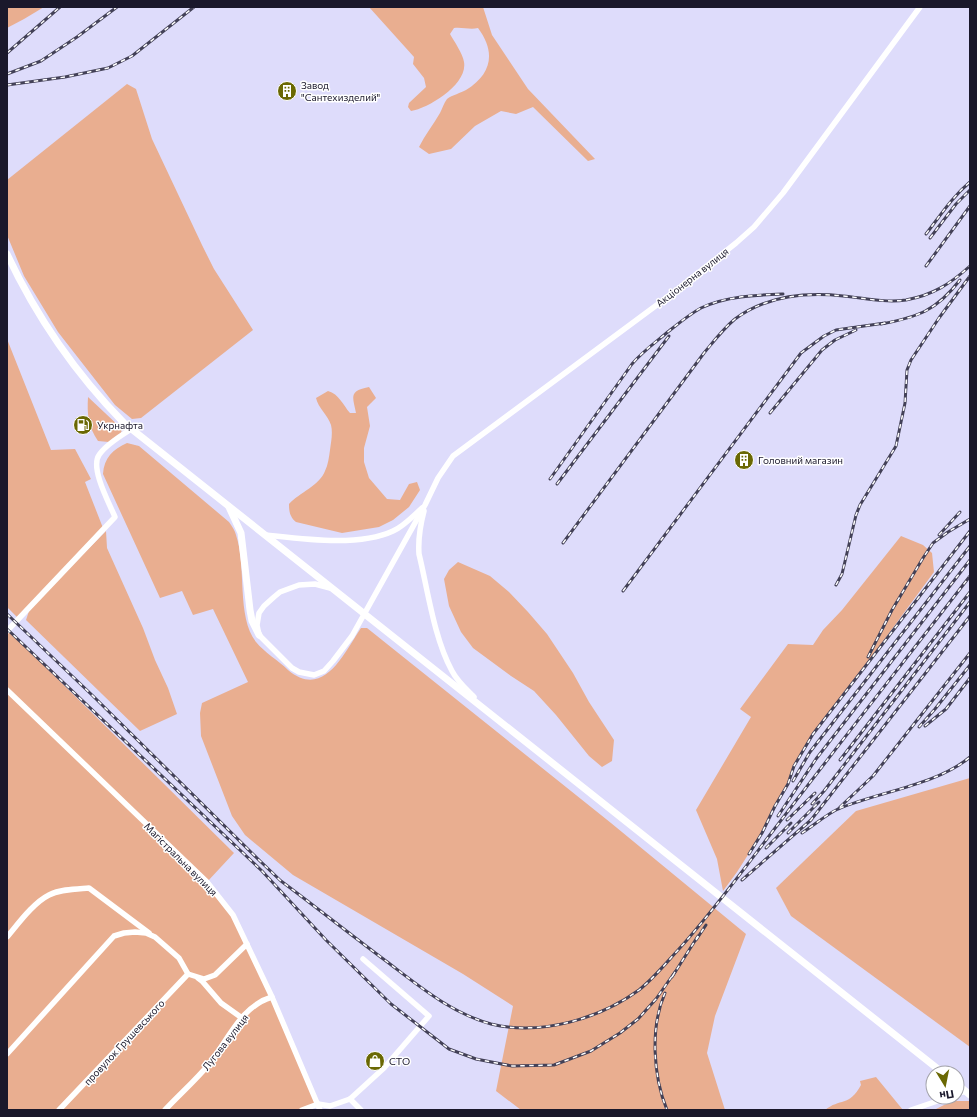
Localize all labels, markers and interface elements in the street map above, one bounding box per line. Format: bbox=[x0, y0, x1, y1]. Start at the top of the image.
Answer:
place label: Завод "Сантехизделий" bbox=[301, 79, 381, 103]
building icon: Завод "Сантехизделий" bbox=[276, 80, 298, 102]
street label: Акціонерна вулиця bbox=[653, 245, 731, 309]
fuel station icon: Укрнафта bbox=[72, 414, 94, 436]
place label: Укрнафта bbox=[97, 419, 143, 431]
building icon: Головний магазин bbox=[733, 449, 755, 471]
place label: Головний магазин bbox=[758, 454, 843, 466]
street label: Магістральна вулиця bbox=[142, 820, 220, 898]
street label: провулок Грушевського bbox=[81, 997, 167, 1087]
street label: Лугова вулиця bbox=[199, 1011, 251, 1073]
shop icon: СТО bbox=[364, 1050, 386, 1072]
place label: СТО bbox=[389, 1055, 410, 1067]
north arrow bbox=[925, 1065, 965, 1105]
text: Пн bbox=[939, 1088, 955, 1103]

